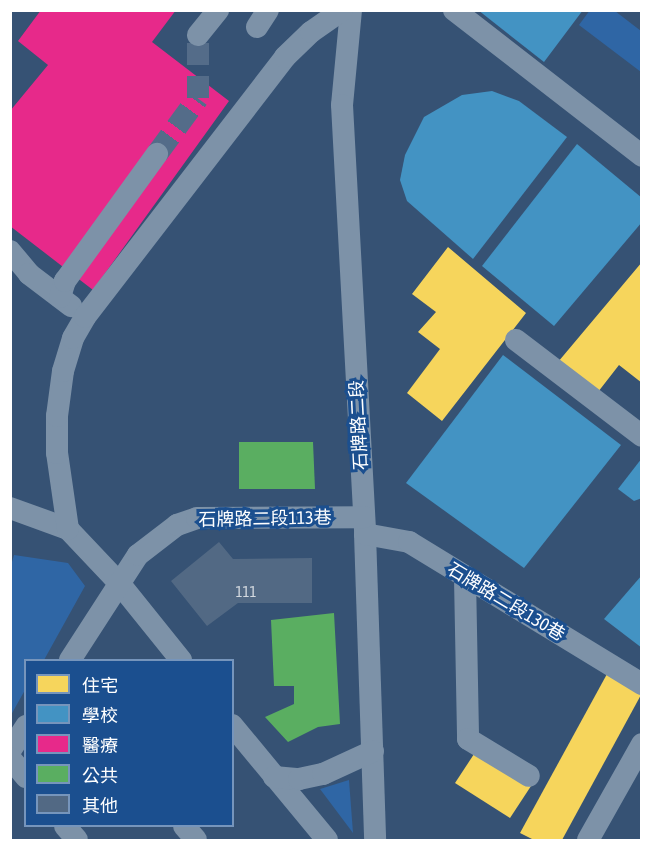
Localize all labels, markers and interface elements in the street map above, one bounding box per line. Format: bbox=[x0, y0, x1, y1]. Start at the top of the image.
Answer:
street label: 石牌路二段 bbox=[346, 379, 372, 471]
street label: 石牌路二段113巷 bbox=[198, 507, 332, 531]
street label: 石牌路二段130巷 bbox=[443, 558, 569, 646]
house number: 111 bbox=[235, 583, 257, 601]
legend bbox=[24, 659, 234, 827]
text: 住宅 bbox=[82, 675, 118, 696]
text: 學校 bbox=[82, 705, 118, 726]
text: 醫療 bbox=[82, 735, 118, 756]
text: 公共 bbox=[82, 765, 118, 786]
text: 其他 bbox=[82, 795, 118, 816]

